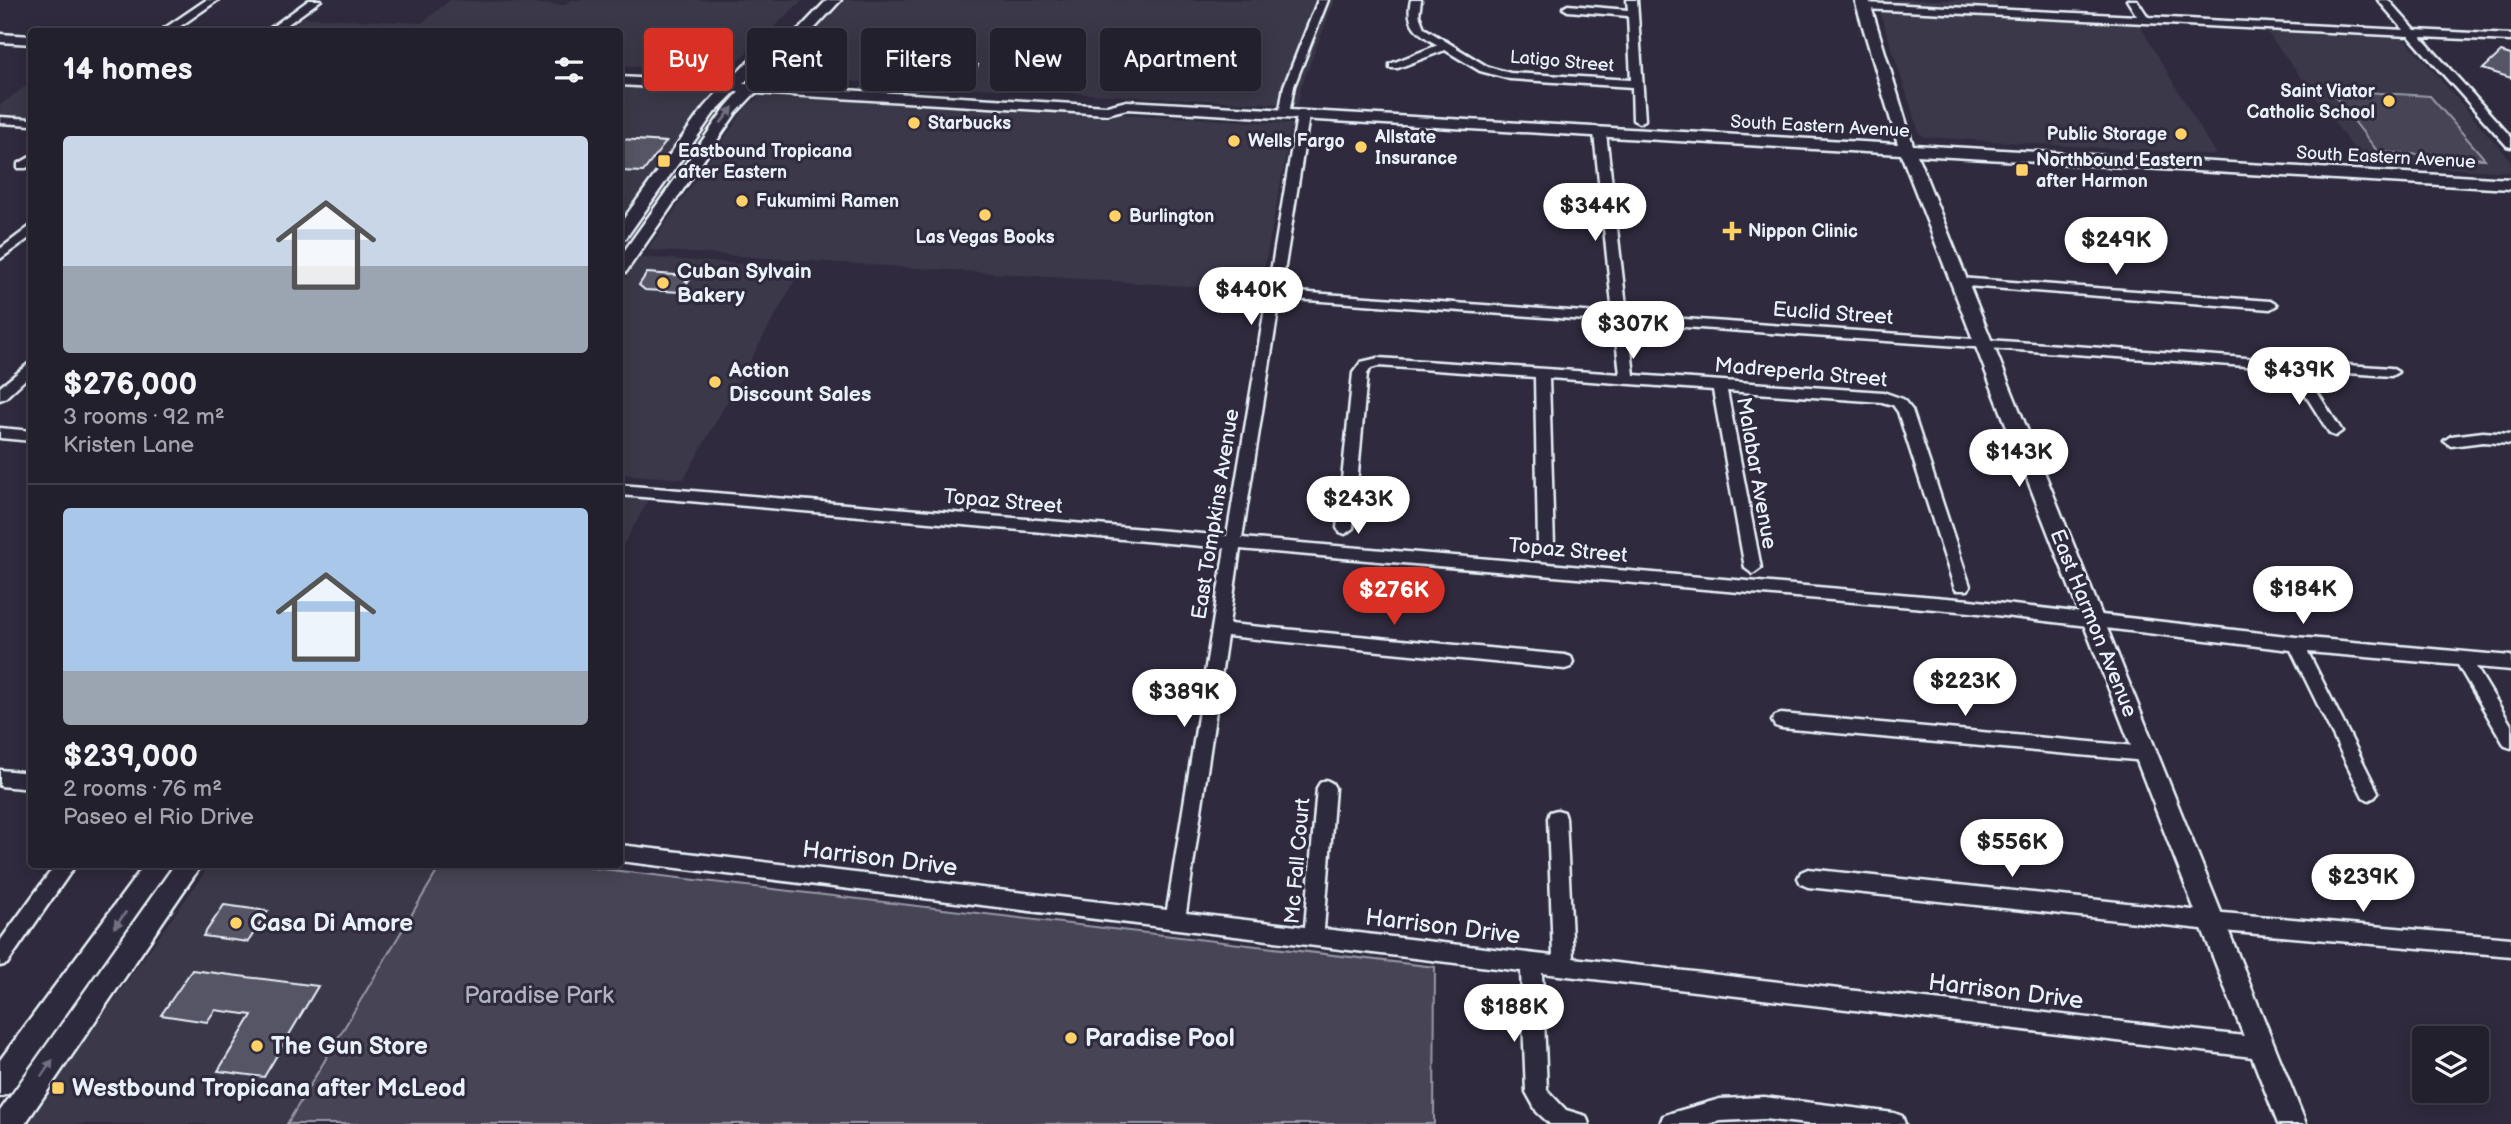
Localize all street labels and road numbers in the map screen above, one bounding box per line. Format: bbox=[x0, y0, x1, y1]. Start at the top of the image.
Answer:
street label: Latigo Street bbox=[1509, 46, 1615, 77]
street label: South Eastern Avenue bbox=[1730, 111, 1911, 142]
street label: South Eastern Avenue bbox=[2296, 142, 2477, 173]
street label: Euclid Street bbox=[1772, 297, 1895, 330]
street label: Madreperla Street bbox=[1714, 352, 1889, 393]
street label: Malabar Avenue bbox=[1731, 395, 1782, 551]
street label: East Tompkins Avenue bbox=[1186, 407, 1245, 621]
street label: Topaz Street bbox=[942, 484, 1064, 519]
street label: East Harmon Avenue bbox=[2044, 526, 2143, 721]
street label: Topaz Street bbox=[1507, 533, 1629, 568]
street label: Mc Fall Court bbox=[1280, 796, 1316, 925]
street label: Harrison Drive bbox=[801, 835, 959, 882]
street label: Harrison Drive bbox=[1364, 903, 1522, 950]
street label: Harrison Drive bbox=[1927, 968, 2085, 1015]

